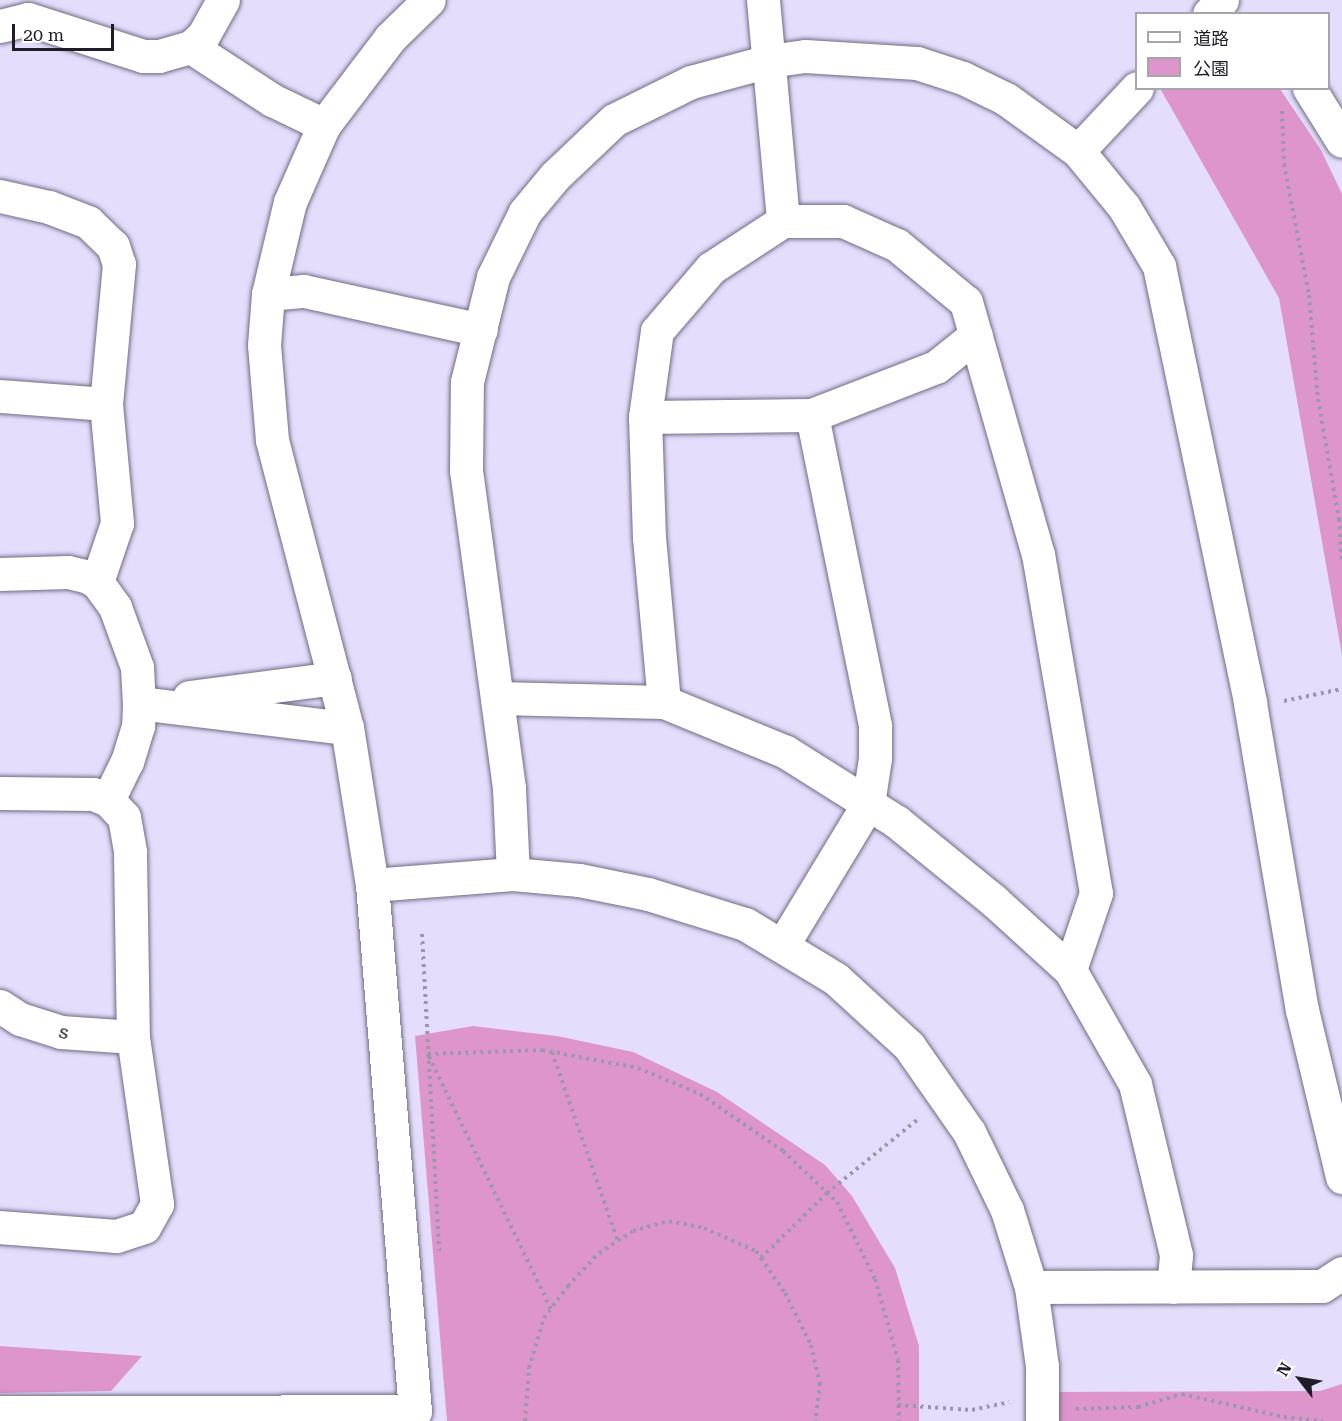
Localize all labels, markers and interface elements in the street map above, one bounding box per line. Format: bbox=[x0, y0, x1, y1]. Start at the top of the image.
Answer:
scale bar bbox=[15, 12, 117, 50]
legend bbox=[1135, 12, 1330, 90]
text: 20 m bbox=[23, 24, 64, 45]
text: 道路 bbox=[1193, 28, 1229, 49]
text: 公園 bbox=[1193, 58, 1229, 79]
street label: s bbox=[57, 1019, 71, 1045]
north arrow bbox=[1270, 1349, 1330, 1409]
text: N bbox=[1273, 1359, 1295, 1380]

